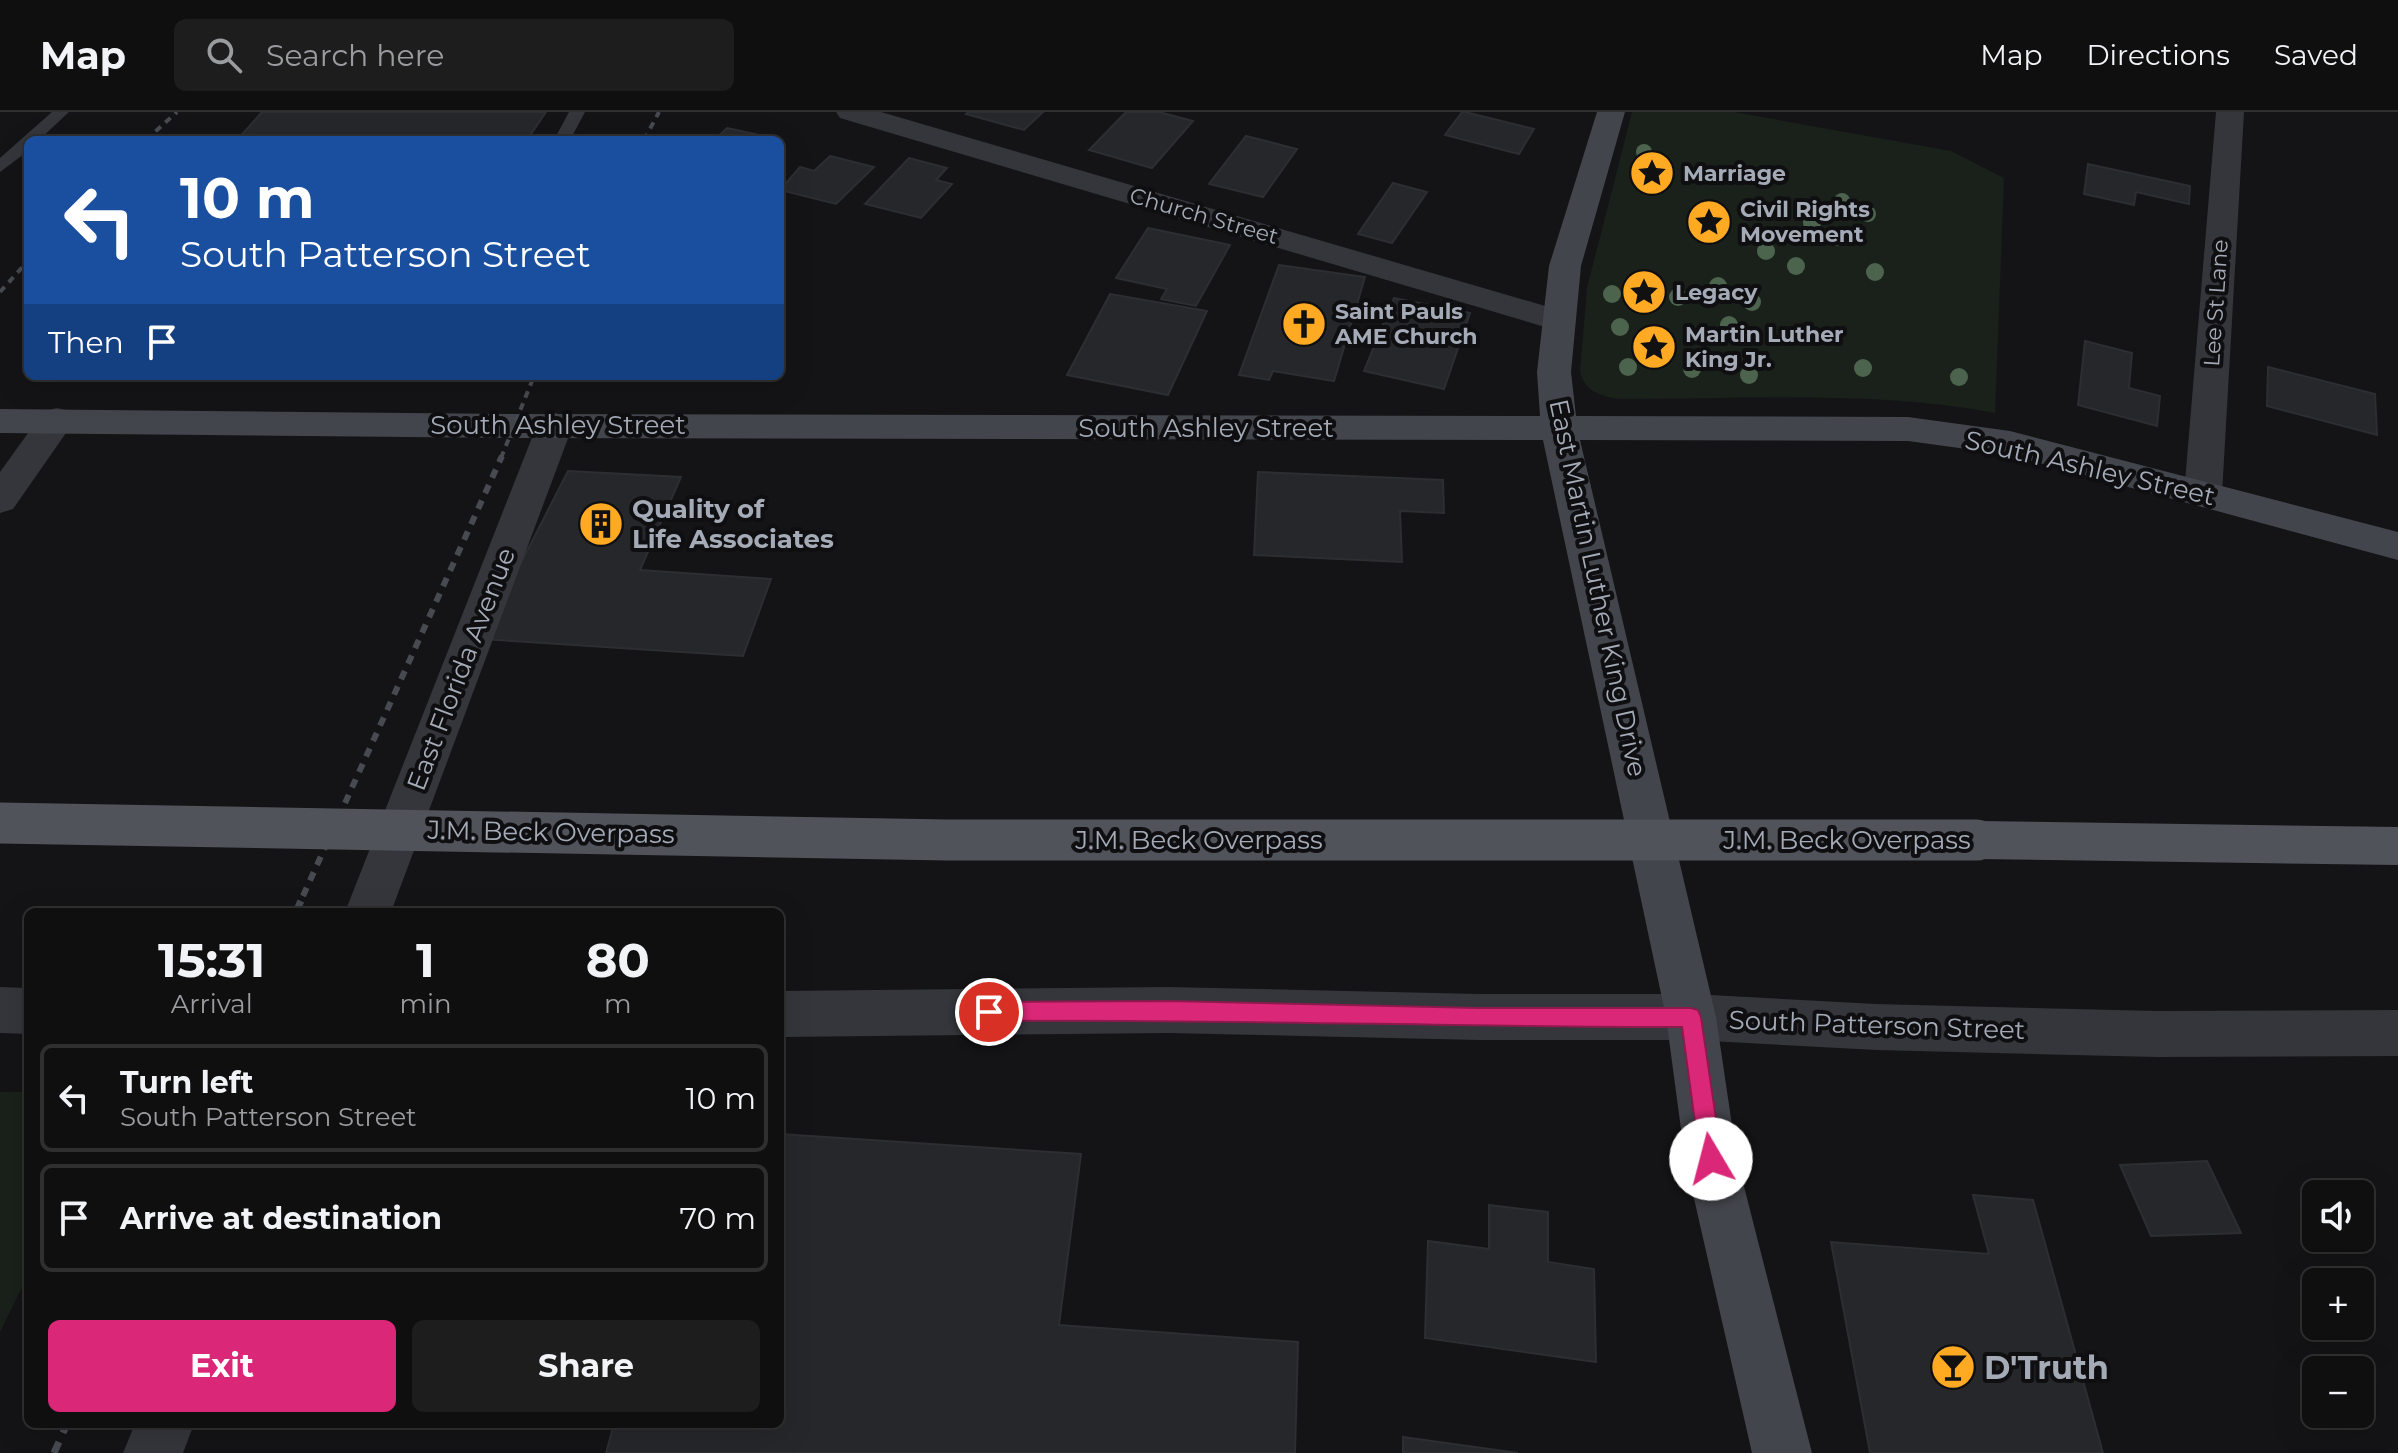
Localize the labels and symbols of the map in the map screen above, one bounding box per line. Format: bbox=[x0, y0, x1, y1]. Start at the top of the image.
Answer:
place icon: Marriage bbox=[1628, 149, 1676, 197]
place label: Marriage bbox=[1683, 160, 1786, 187]
street label: Church Street bbox=[1127, 182, 1281, 250]
place label: Civil Rights Movement bbox=[1740, 196, 1870, 248]
place icon: Civil Rights Movement bbox=[1685, 198, 1733, 246]
street label: Lee St Lane bbox=[2198, 238, 2234, 368]
place icon: Legacy bbox=[1620, 268, 1668, 316]
place label: Legacy bbox=[1675, 279, 1758, 306]
place label: Saint Pauls AME Church bbox=[1334, 298, 1478, 350]
church icon: Saint Pauls AME Church bbox=[1280, 300, 1328, 348]
place label: Martin Luther King Jr. bbox=[1685, 321, 1844, 373]
place icon: Martin Luther King Jr. bbox=[1630, 323, 1678, 371]
street label: East Martin Luther King Drive bbox=[1542, 396, 1654, 780]
street label: South Ashley Street bbox=[430, 409, 686, 441]
street label: South Ashley Street bbox=[1078, 412, 1334, 444]
street label: South Ashley Street bbox=[1962, 424, 2218, 512]
place label: Quality of Life Associates bbox=[632, 493, 834, 555]
building icon: Quality of Life Associates bbox=[577, 500, 625, 548]
street label: East Florida Avenue bbox=[400, 543, 522, 795]
street label: J.M. Beck Overpass bbox=[426, 814, 675, 850]
street label: J.M. Beck Overpass bbox=[1074, 824, 1323, 856]
street label: J.M. Beck Overpass bbox=[1722, 824, 1971, 856]
pin bbox=[955, 978, 1023, 1046]
street label: South Patterson Street bbox=[1728, 1004, 2026, 1046]
position arrow bbox=[1669, 1117, 1753, 1201]
bar icon: D'Truth bbox=[1929, 1343, 1977, 1391]
place label: D'Truth bbox=[1984, 1348, 2109, 1387]

